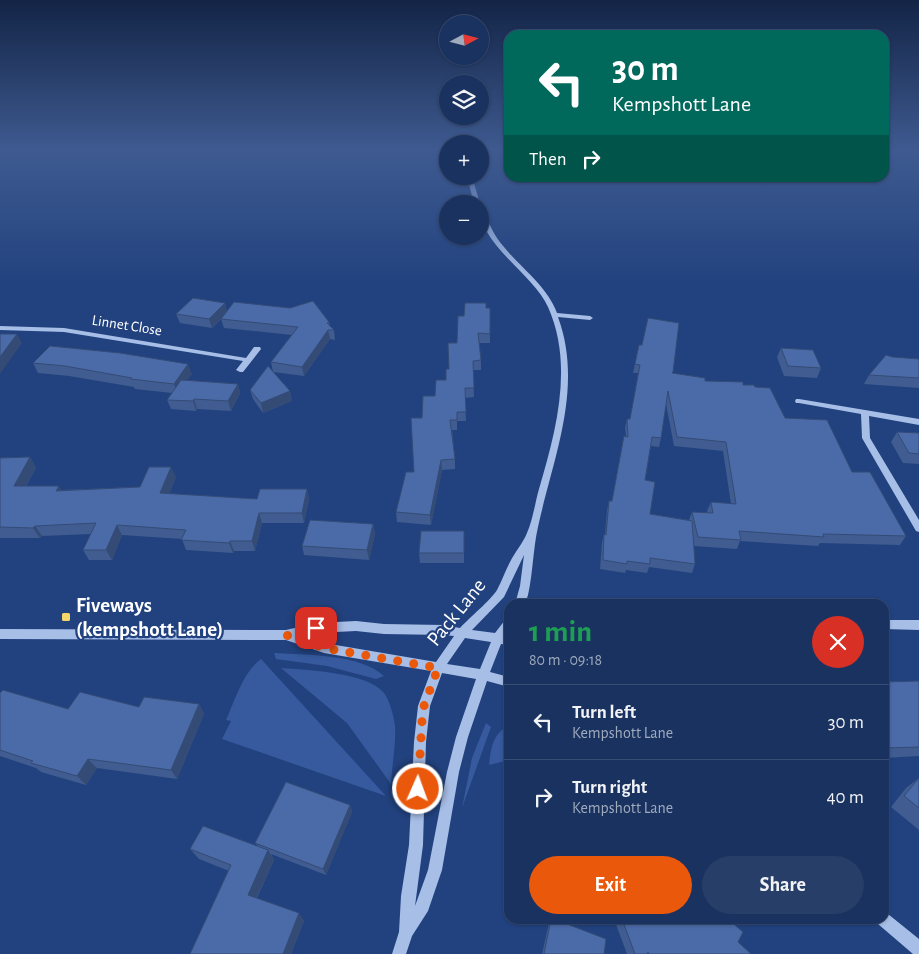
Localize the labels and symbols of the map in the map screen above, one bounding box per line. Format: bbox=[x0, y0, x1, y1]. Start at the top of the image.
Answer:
north arrow bbox=[439, 15, 489, 65]
street label: Linnet Close bbox=[91, 313, 163, 338]
street label: Pack Lane bbox=[423, 575, 490, 650]
place label: Fiveways (kempshott Lane) bbox=[76, 595, 223, 640]
pin bbox=[295, 607, 337, 649]
marker: Fiveways (kempshott Lane) bbox=[60, 611, 72, 623]
position arrow bbox=[391, 762, 443, 814]

